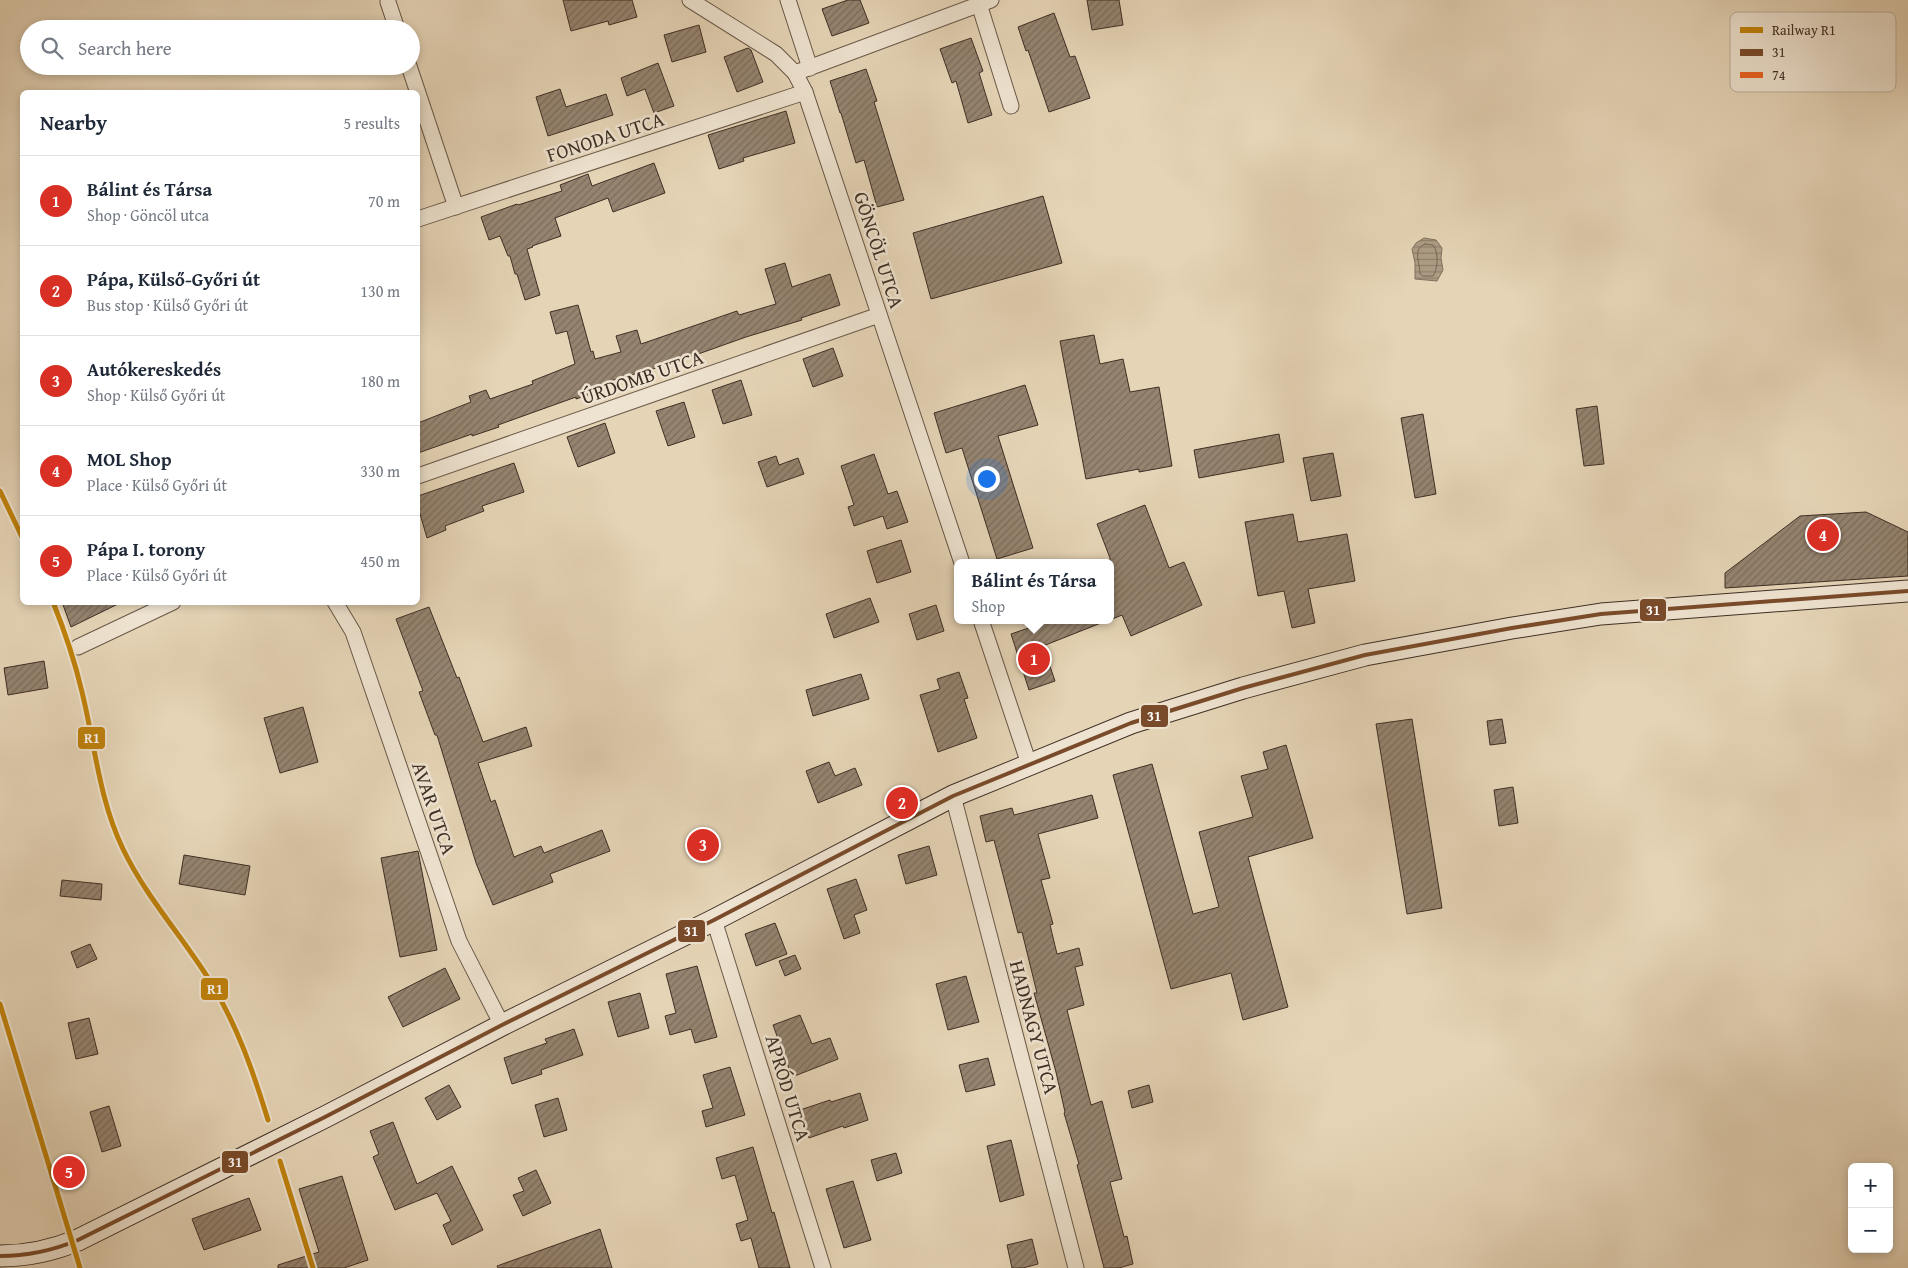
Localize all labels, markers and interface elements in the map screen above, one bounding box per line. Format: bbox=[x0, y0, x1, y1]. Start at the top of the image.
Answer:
legend bbox=[1730, 12, 1896, 92]
search box bbox=[20, 20, 420, 75]
text: Railway R1 bbox=[1772, 20, 1836, 40]
icon: search bbox=[38, 34, 66, 62]
text: Search here bbox=[78, 34, 172, 62]
text: 31 bbox=[1772, 42, 1785, 62]
text: 74 bbox=[1772, 65, 1786, 85]
street label: FONODA UTCA bbox=[542, 104, 667, 169]
text: Nearby bbox=[40, 107, 107, 138]
text: 5 results bbox=[343, 111, 400, 135]
text: Bálint és Társa bbox=[87, 175, 212, 203]
street label: GÖNCÖL UTCA bbox=[847, 188, 912, 312]
text: 1 bbox=[52, 189, 60, 213]
text: 70 m bbox=[368, 189, 400, 213]
text: Shop · Göncöl utca bbox=[87, 203, 209, 227]
text: Pápa, Külső-Győri út bbox=[87, 265, 260, 293]
text: 2 bbox=[52, 279, 60, 303]
text: 130 m bbox=[360, 279, 400, 303]
text: Bus stop · Külső Győri út bbox=[87, 293, 248, 317]
street label: ÚRDOMB UTCA bbox=[577, 342, 707, 411]
text: Autókereskedés bbox=[87, 355, 221, 383]
text: 3 bbox=[52, 369, 60, 393]
text: 180 m bbox=[360, 369, 400, 393]
text: Shop · Külső Győri út bbox=[87, 383, 225, 407]
text: MOL Shop bbox=[87, 445, 171, 473]
text: 4 bbox=[52, 459, 60, 483]
text: 330 m bbox=[360, 459, 400, 483]
your location bbox=[974, 466, 1000, 492]
text: Place · Külső Győri út bbox=[87, 473, 227, 497]
pin: 4 bbox=[1807, 516, 1839, 554]
text: Pápa I. torony bbox=[87, 535, 205, 563]
text: 5 bbox=[52, 549, 60, 573]
text: 450 m bbox=[360, 549, 400, 573]
popup bbox=[954, 559, 1114, 624]
text: Place · Külső Győri út bbox=[87, 563, 227, 587]
text: Bálint és Társa bbox=[971, 566, 1097, 594]
text: Shop bbox=[971, 594, 1005, 618]
line badge: 31 bbox=[1639, 598, 1667, 622]
text: 31 bbox=[1646, 600, 1660, 620]
pin: 1 bbox=[1018, 640, 1050, 678]
line badge: 31 bbox=[1140, 704, 1169, 728]
text: 31 bbox=[1147, 706, 1161, 726]
line badge: R1 bbox=[77, 726, 106, 750]
text: R1 bbox=[84, 728, 100, 748]
street label: AVAR UTCA bbox=[405, 757, 464, 858]
pin: 2 bbox=[886, 784, 918, 822]
pin: 3 bbox=[687, 826, 719, 864]
line badge: 31 bbox=[677, 919, 706, 943]
text: 31 bbox=[684, 921, 698, 941]
street label: HADNAGY UTCA bbox=[1003, 957, 1066, 1097]
line badge: R1 bbox=[200, 977, 229, 1001]
text: R1 bbox=[207, 979, 223, 999]
street label: APRÓD UTCA bbox=[759, 1031, 818, 1145]
line badge: 31 bbox=[221, 1150, 249, 1174]
text: 31 bbox=[228, 1152, 242, 1172]
pin: 5 bbox=[53, 1153, 85, 1191]
map controls bbox=[1848, 1163, 1893, 1253]
button: + bbox=[1848, 1163, 1893, 1208]
button: − bbox=[1848, 1208, 1893, 1253]

